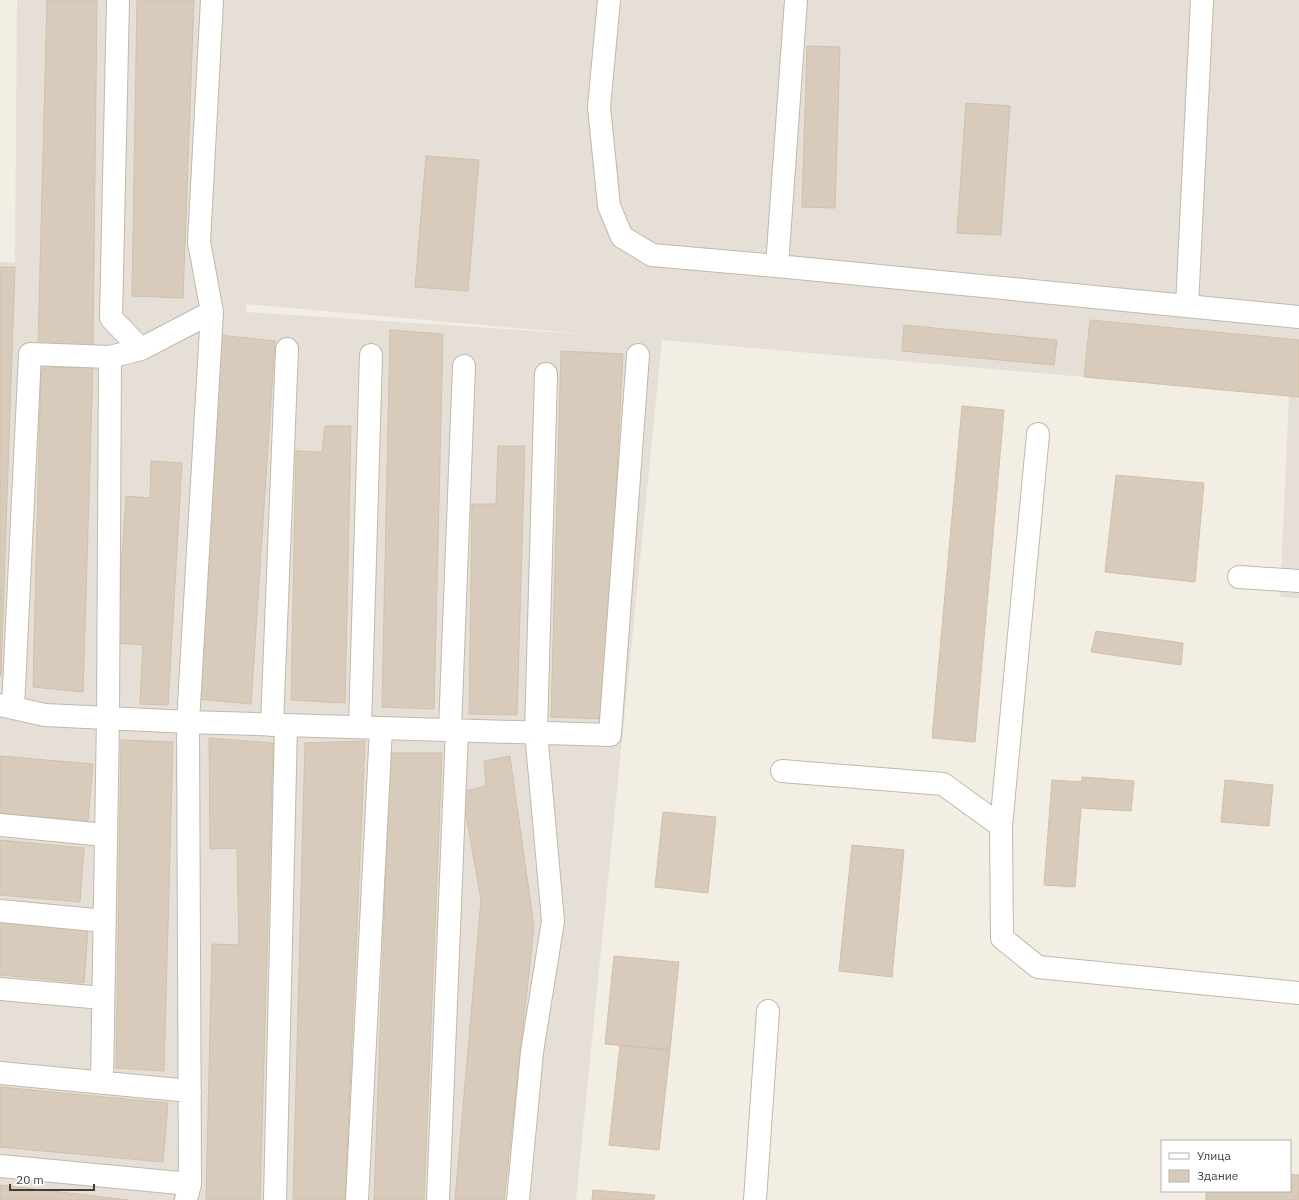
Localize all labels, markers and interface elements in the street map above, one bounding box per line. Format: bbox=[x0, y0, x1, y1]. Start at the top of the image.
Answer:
legend bbox=[1161, 1140, 1291, 1192]
text: Улица bbox=[1197, 1148, 1231, 1163]
scale bar bbox=[10, 1166, 94, 1192]
text: Здание bbox=[1197, 1168, 1239, 1183]
text: 20 m bbox=[16, 1172, 44, 1187]

